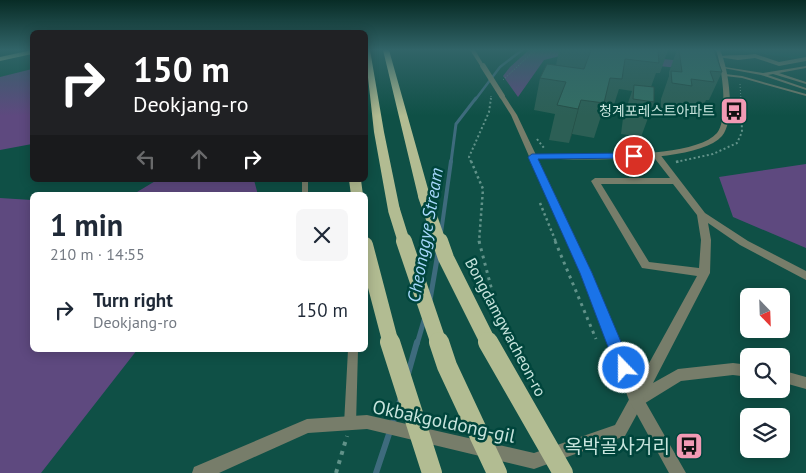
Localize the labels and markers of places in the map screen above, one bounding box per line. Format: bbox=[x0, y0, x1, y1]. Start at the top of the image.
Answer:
bus stop icon: 청계포레스트아파트 bbox=[719, 96, 749, 126]
place label: 청계포레스트아파트 bbox=[599, 102, 715, 120]
pin bbox=[613, 135, 655, 177]
bus stop icon: 옥박골사거리 bbox=[674, 431, 704, 461]
place label: 옥박골사거리 bbox=[565, 434, 670, 458]

